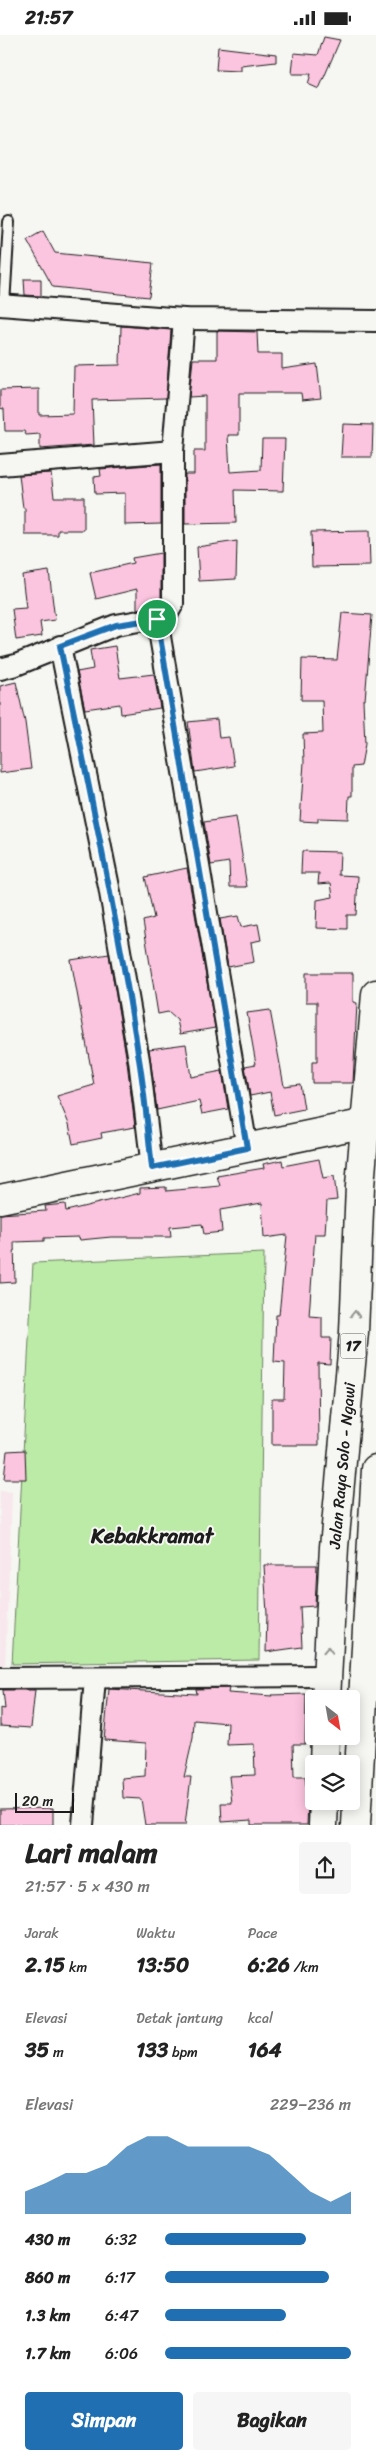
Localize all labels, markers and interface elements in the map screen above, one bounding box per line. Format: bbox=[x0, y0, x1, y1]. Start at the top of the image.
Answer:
text: 21:57 bbox=[25, 1, 72, 34]
pin bbox=[136, 598, 178, 640]
icon: arrive bbox=[143, 605, 171, 633]
one-way arrow bbox=[349, 1309, 360, 1317]
road number: 17 bbox=[340, 1333, 366, 1359]
street label: Jalan Raya Solo - Ngawi bbox=[319, 1381, 364, 1551]
district label: Kebakkramat bbox=[90, 1517, 215, 1555]
one-way arrow bbox=[323, 1646, 334, 1654]
north arrow bbox=[305, 1690, 360, 1745]
map controls bbox=[305, 1690, 360, 1810]
button: layers bbox=[305, 1755, 360, 1810]
text: 20 m bbox=[22, 1789, 53, 1814]
scale bar bbox=[15, 1790, 74, 1813]
text: Lari malam bbox=[25, 1828, 158, 1877]
button: share bbox=[299, 1842, 351, 1894]
text: 21:57 · 5 × 430 m bbox=[25, 1872, 150, 1901]
text: Jarak bbox=[25, 1921, 59, 1946]
text: Waktu bbox=[136, 1921, 175, 1946]
text: Pace bbox=[248, 1921, 277, 1946]
text: 2.15 bbox=[25, 1946, 65, 1984]
text: 13:50 bbox=[136, 1946, 189, 1984]
text: 6:26 bbox=[248, 1946, 290, 1984]
text: km bbox=[65, 1955, 87, 1980]
text: /km bbox=[290, 1955, 319, 1980]
text: Elevasi bbox=[25, 2006, 67, 2031]
text: Detak jantung bbox=[136, 2006, 223, 2031]
text: kcal bbox=[248, 2006, 273, 2031]
text: 35 bbox=[25, 2031, 49, 2069]
text: 133 bbox=[136, 2031, 168, 2069]
text: 164 bbox=[248, 2031, 282, 2069]
text: m bbox=[49, 2040, 64, 2065]
text: bpm bbox=[168, 2040, 198, 2065]
text: Elevasi bbox=[25, 2090, 73, 2119]
text: 229–236 m bbox=[270, 2090, 351, 2119]
text: 430 m bbox=[25, 2225, 70, 2254]
text: 6:32 bbox=[105, 2225, 137, 2254]
text: 860 m bbox=[25, 2263, 70, 2292]
text: 6:17 bbox=[105, 2263, 135, 2292]
text: 1.3 km bbox=[25, 2301, 70, 2330]
text: 6:47 bbox=[105, 2301, 138, 2330]
text: 1.7 km bbox=[25, 2339, 71, 2368]
text: 6:06 bbox=[105, 2339, 138, 2368]
button: Simpan bbox=[25, 2392, 183, 2450]
button: Bagikan bbox=[193, 2392, 351, 2450]

